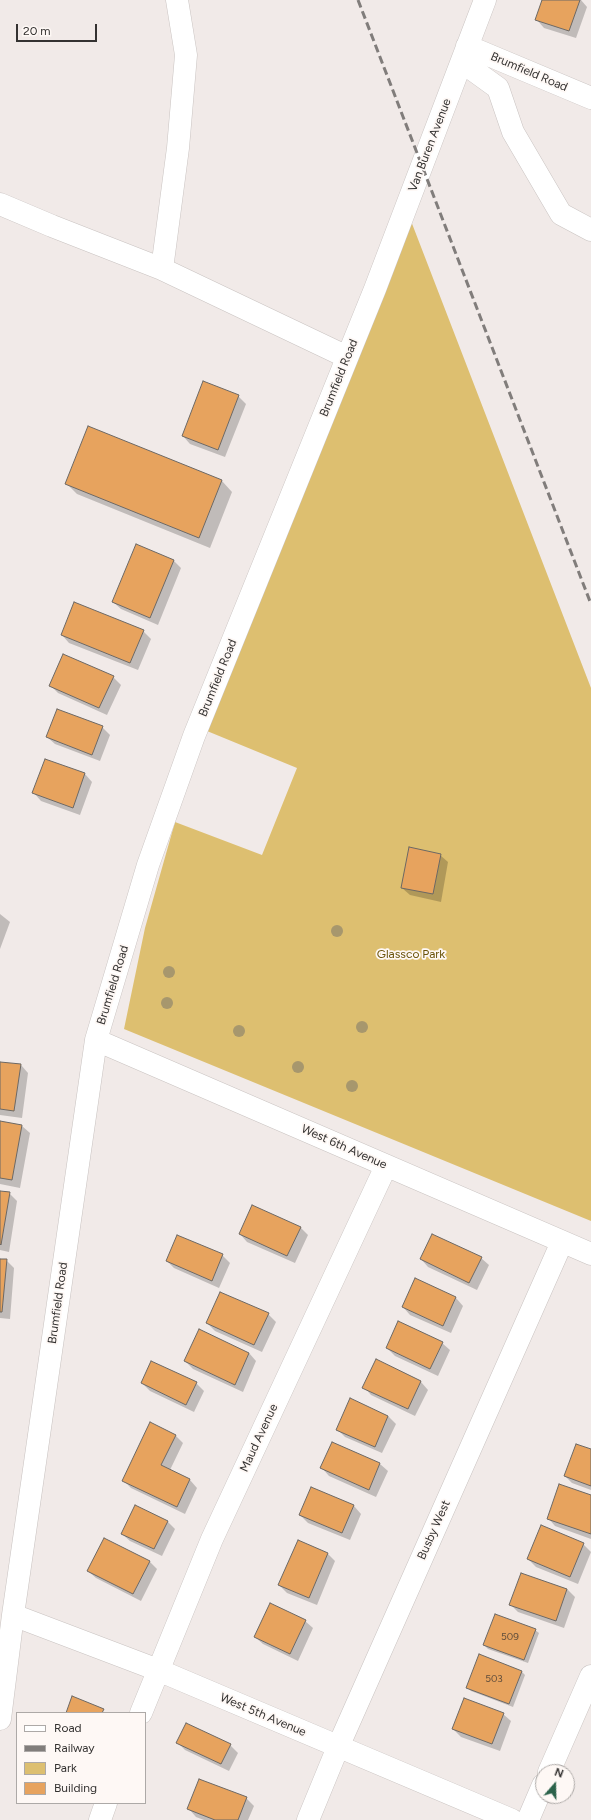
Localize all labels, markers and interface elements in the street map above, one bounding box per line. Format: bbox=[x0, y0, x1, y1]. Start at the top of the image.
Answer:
scale bar bbox=[18, 16, 99, 42]
text: 20 m bbox=[23, 24, 51, 38]
street label: Brumfield Road bbox=[488, 49, 570, 95]
street label: Van Buren Avenue bbox=[406, 96, 454, 194]
street label: Brumfield Road bbox=[317, 337, 361, 419]
street label: Brumfield Road bbox=[196, 637, 240, 719]
street label: Brumfield Road bbox=[94, 944, 132, 1026]
park label: Glassco Park bbox=[377, 947, 445, 961]
street label: West 6th Avenue bbox=[299, 1122, 389, 1172]
street label: Brumfield Road bbox=[45, 1261, 71, 1345]
street label: Maud Avenue bbox=[237, 1402, 281, 1474]
street label: Busby West bbox=[415, 1498, 453, 1562]
house number: 509 bbox=[501, 1631, 519, 1643]
house number: 503 bbox=[485, 1673, 503, 1685]
street label: West 5th Avenue bbox=[218, 1690, 308, 1740]
legend bbox=[16, 1712, 146, 1804]
text: Road bbox=[54, 1721, 82, 1735]
text: Railway bbox=[54, 1741, 95, 1755]
text: Park bbox=[54, 1761, 77, 1775]
north arrow bbox=[535, 1764, 575, 1804]
text: N bbox=[553, 1766, 565, 1781]
text: Building bbox=[54, 1781, 97, 1795]

